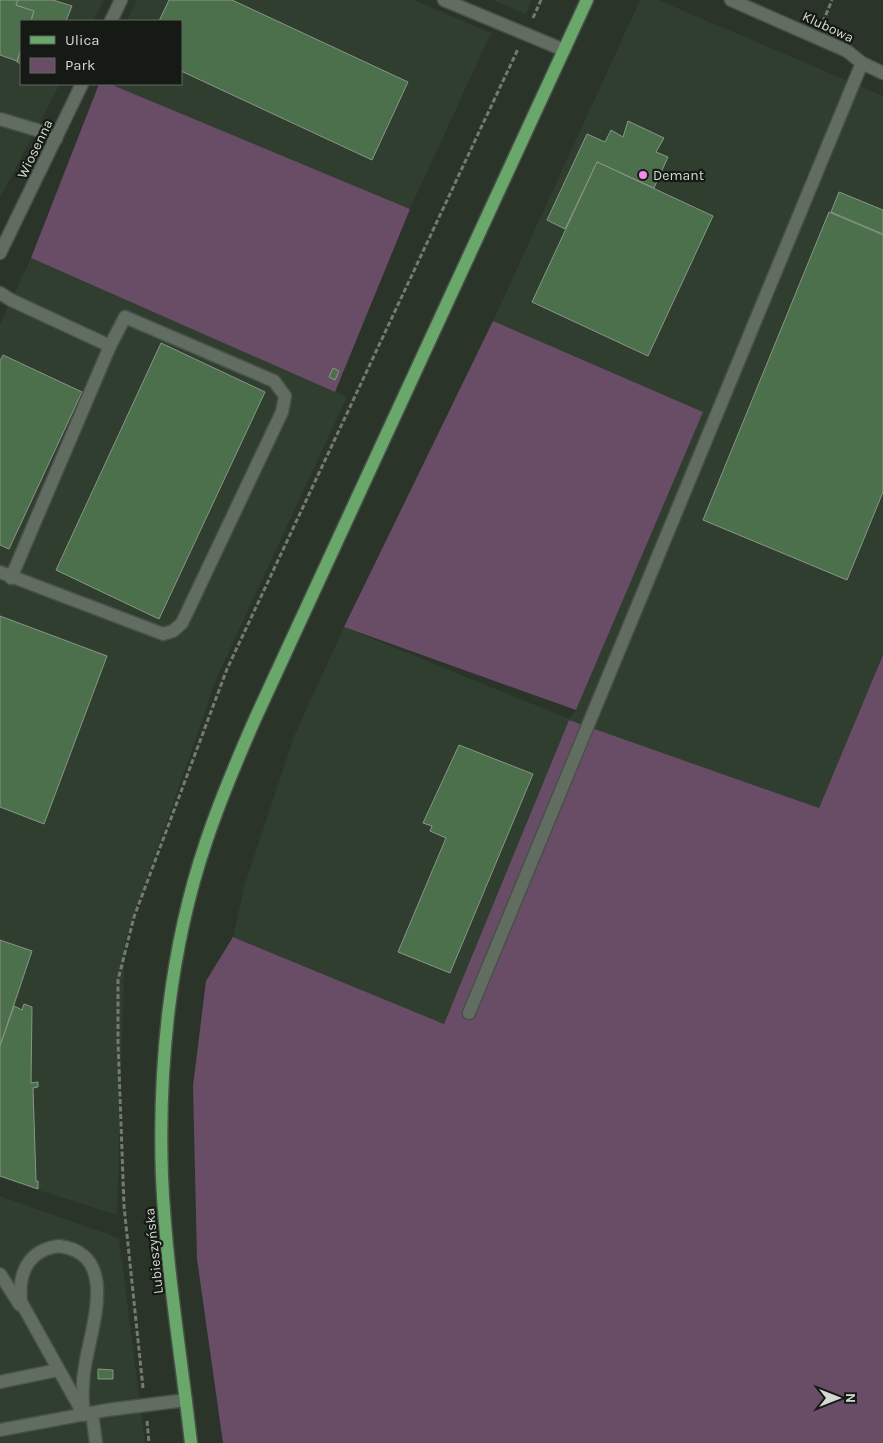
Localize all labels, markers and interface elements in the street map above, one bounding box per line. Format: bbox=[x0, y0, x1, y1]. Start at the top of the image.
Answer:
street label: Klubowa bbox=[800, 8, 856, 46]
legend bbox=[20, 20, 182, 85]
text: Ulica bbox=[65, 31, 99, 49]
text: Park bbox=[65, 56, 95, 74]
street label: Wiosenna bbox=[13, 117, 57, 181]
place label: Demant bbox=[653, 167, 704, 184]
marker: Demant bbox=[637, 169, 649, 181]
street label: Lubieszyńska bbox=[141, 1207, 167, 1295]
north arrow bbox=[813, 1373, 863, 1423]
text: N bbox=[842, 1393, 859, 1403]

